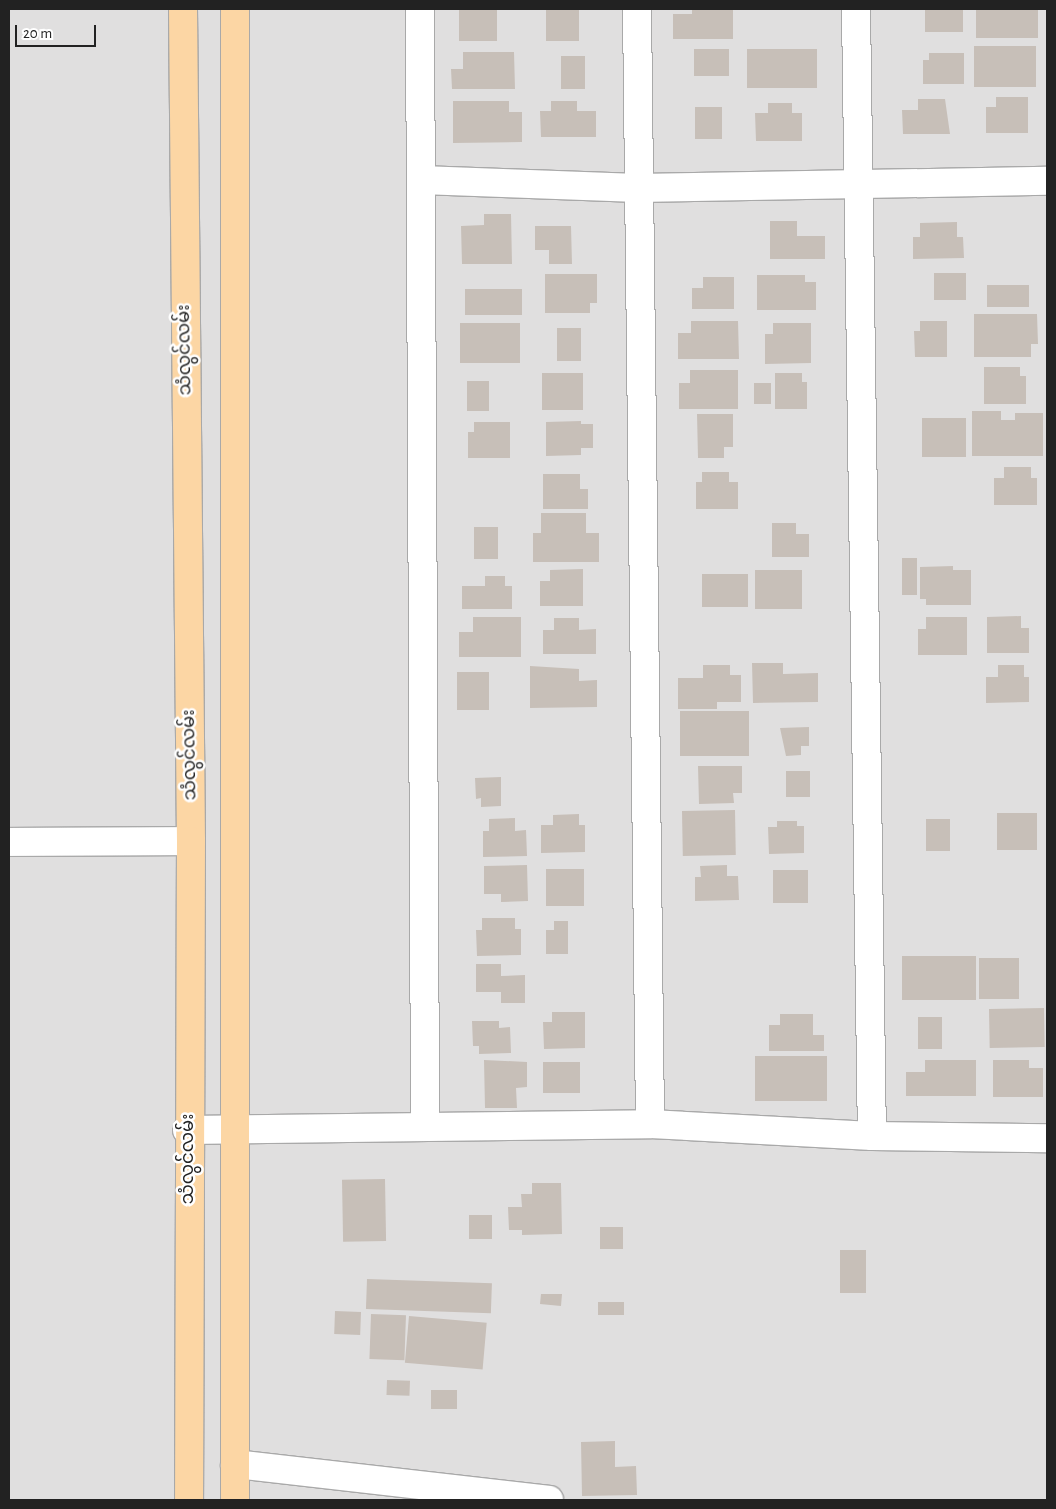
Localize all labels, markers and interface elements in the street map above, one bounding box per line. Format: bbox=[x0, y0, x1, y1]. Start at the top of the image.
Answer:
scale bar bbox=[18, 15, 99, 47]
text: 20 m bbox=[23, 26, 52, 41]
street label: သံလွင်လမ်း bbox=[173, 304, 197, 396]
street label: သံလွင်လမ်း bbox=[178, 709, 202, 801]
street label: သံလွင်လမ်း bbox=[177, 1114, 199, 1204]

